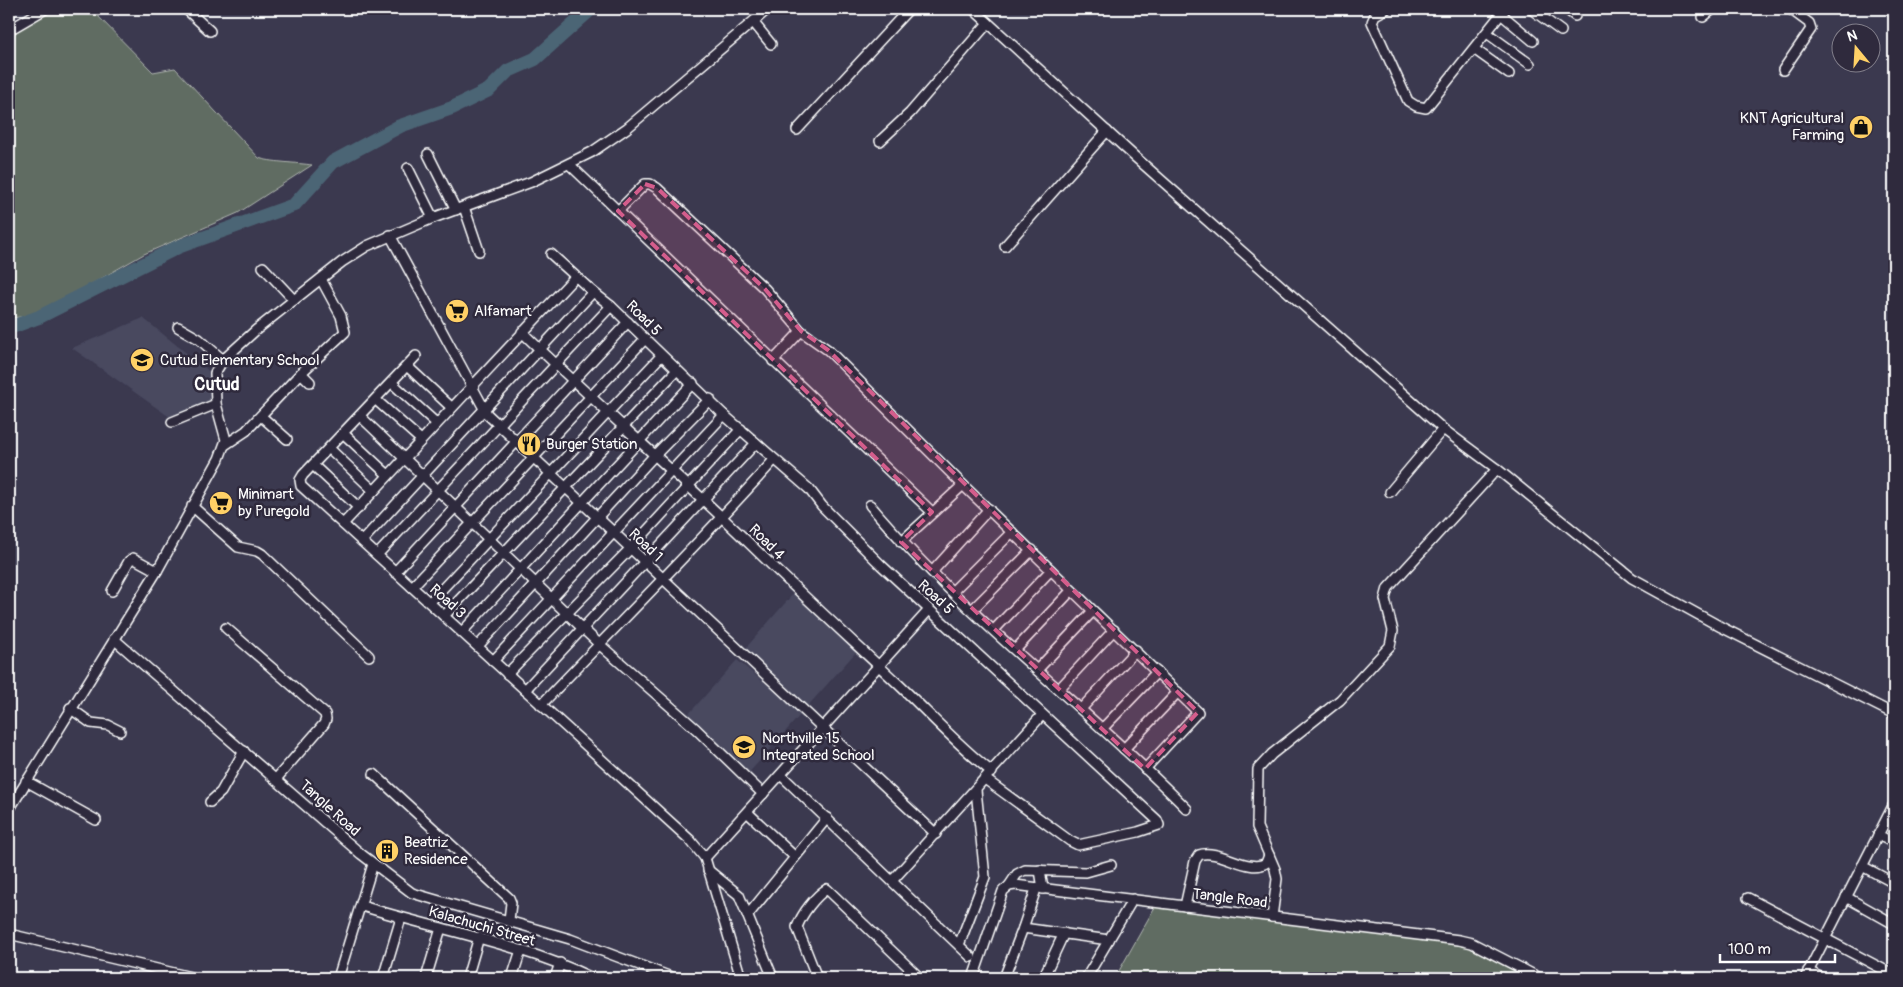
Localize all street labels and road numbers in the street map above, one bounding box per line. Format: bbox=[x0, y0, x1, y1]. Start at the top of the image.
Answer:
street label: Road 5 bbox=[622, 297, 665, 340]
street label: Road 4 bbox=[745, 520, 789, 564]
street label: Road 1 bbox=[625, 525, 667, 566]
street label: Road 5 bbox=[914, 576, 958, 619]
street label: Road 3 bbox=[425, 580, 470, 623]
street label: Tangle Road bbox=[295, 776, 364, 841]
street label: Tangle Road bbox=[1191, 884, 1268, 913]
street label: Kalachuchi Street bbox=[426, 902, 538, 951]

